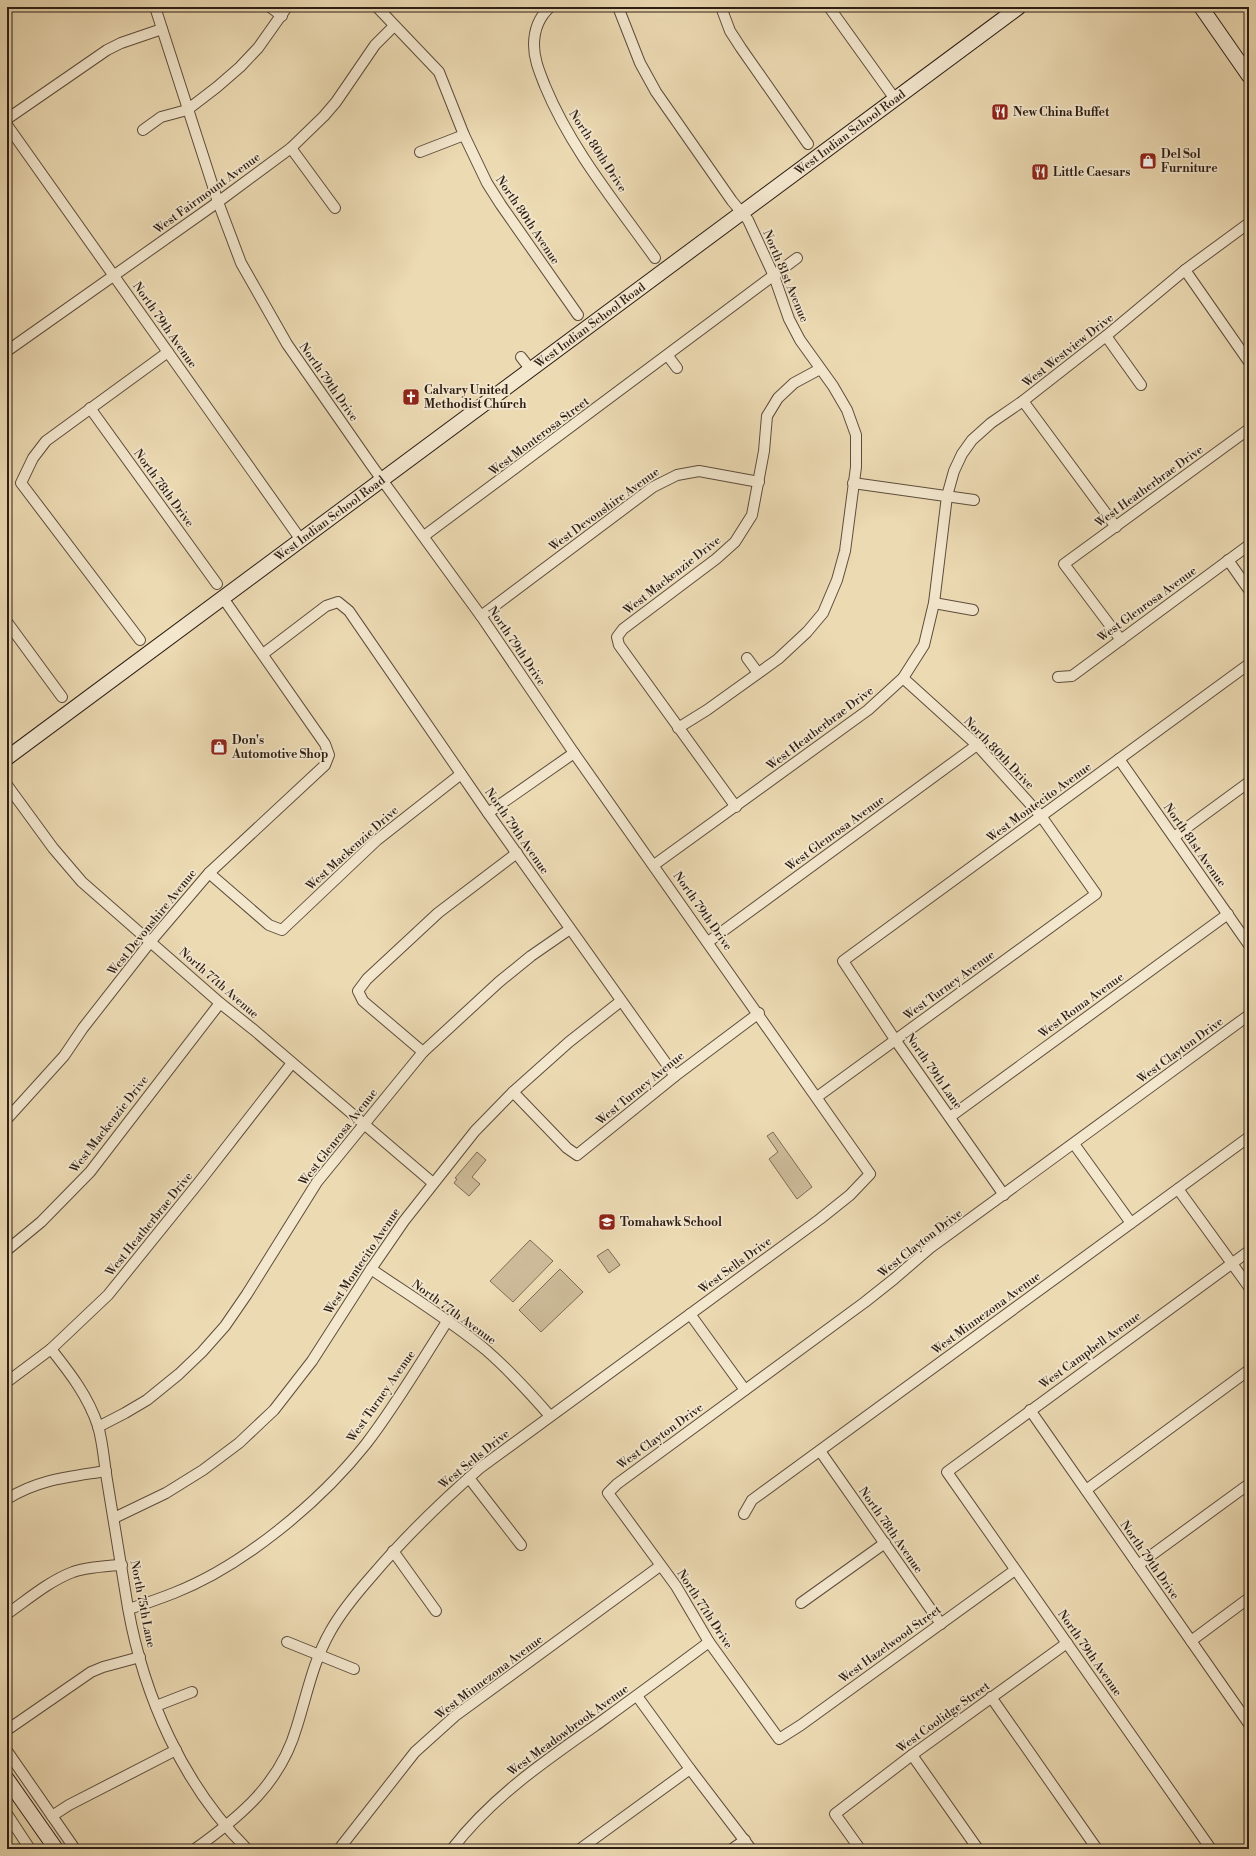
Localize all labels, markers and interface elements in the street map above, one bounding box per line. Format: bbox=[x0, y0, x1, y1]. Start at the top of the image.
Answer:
street label: West Indian School Road bbox=[791, 87, 909, 179]
restaurant icon: New China Buffet bbox=[990, 102, 1010, 122]
place label: New China Buffet bbox=[1013, 105, 1110, 120]
street label: North 80th Drive bbox=[565, 107, 630, 195]
place label: Del Sol Furniture bbox=[1161, 147, 1218, 176]
street label: West Fairmount Avenue bbox=[150, 150, 264, 238]
shop icon: Del Sol Furniture bbox=[1138, 151, 1158, 171]
restaurant icon: Little Caesars bbox=[1030, 162, 1050, 182]
place label: Little Caesars bbox=[1053, 165, 1130, 180]
street label: North 80th Avenue bbox=[492, 173, 563, 268]
street label: North 81st Avenue bbox=[759, 228, 812, 325]
street label: North 79th Avenue bbox=[129, 279, 200, 371]
street label: West Indian School Road bbox=[531, 280, 649, 372]
street label: West Westview Drive bbox=[1019, 310, 1117, 391]
street label: North 79th Drive bbox=[296, 340, 361, 425]
place label: Calvary United Methodist Church bbox=[424, 383, 527, 412]
church icon: Calvary United Methodist Church bbox=[401, 387, 421, 407]
street label: West Monterosa Street bbox=[486, 394, 593, 479]
street label: West Heatherbrae Drive bbox=[1092, 442, 1206, 531]
street label: North 78th Drive bbox=[130, 446, 197, 530]
street label: West Devonshire Avenue bbox=[545, 464, 662, 555]
street label: West Indian School Road bbox=[271, 473, 389, 565]
street label: West Mackenzie Drive bbox=[620, 533, 724, 619]
street label: West Glenrosa Avenue bbox=[1094, 563, 1200, 646]
street label: North 79th Drive bbox=[484, 604, 549, 689]
street label: West Heatherbrae Drive bbox=[763, 683, 877, 774]
street label: North 80th Drive bbox=[960, 714, 1037, 793]
place label: Don's Automotive Shop bbox=[231, 733, 329, 762]
shop icon: Don's Automotive Shop bbox=[209, 737, 229, 757]
street label: West Montecito Avenue bbox=[983, 759, 1095, 846]
street label: North 79th Avenue bbox=[481, 785, 552, 877]
street label: West Glenrosa Avenue bbox=[782, 792, 888, 875]
street label: North 81st Avenue bbox=[1160, 800, 1229, 890]
street label: West Mackenzie Drive bbox=[302, 803, 402, 894]
street label: West Devonshire Avenue bbox=[104, 866, 200, 979]
street label: North 79th Drive bbox=[670, 869, 735, 954]
street label: North 77th Avenue bbox=[176, 945, 262, 1022]
street label: West Turney Avenue bbox=[900, 947, 998, 1024]
street label: West Roma Avenue bbox=[1035, 969, 1127, 1042]
street label: West Clayton Drive bbox=[1133, 1014, 1226, 1087]
street label: North 79th Lane bbox=[902, 1030, 965, 1112]
street label: West Turney Avenue bbox=[592, 1048, 687, 1129]
street label: West Mackenzie Drive bbox=[66, 1073, 152, 1177]
street label: West Glenrosa Avenue bbox=[295, 1086, 381, 1190]
street label: West Heatherbrae Drive bbox=[102, 1169, 196, 1280]
street label: West Montecito Avenue bbox=[320, 1205, 404, 1318]
street label: West Clayton Drive bbox=[874, 1206, 965, 1282]
school or university icon: Tomahawk School bbox=[597, 1212, 617, 1232]
place label: Tomahawk School bbox=[620, 1215, 722, 1230]
street label: West Sells Drive bbox=[695, 1234, 775, 1298]
street label: West Minnezona Avenue bbox=[928, 1269, 1044, 1359]
street label: North 77th Avenue bbox=[409, 1277, 499, 1348]
street label: West Campbell Avenue bbox=[1036, 1308, 1144, 1393]
street label: West Turney Avenue bbox=[343, 1347, 419, 1446]
street label: West Clayton Drive bbox=[613, 1400, 706, 1473]
street label: West Sells Drive bbox=[435, 1426, 513, 1493]
street label: North 78th Avenue bbox=[855, 1484, 926, 1576]
street label: North 79th Drive bbox=[1117, 1518, 1182, 1603]
street label: North 75th Lane bbox=[127, 1559, 158, 1649]
street label: North 77th Drive bbox=[673, 1567, 736, 1652]
street label: West Hazelwood Street bbox=[835, 1602, 945, 1687]
street label: North 79th Avenue bbox=[1054, 1607, 1125, 1699]
street label: West Minnezona Avenue bbox=[432, 1632, 546, 1723]
street label: West Coolidge Street bbox=[893, 1678, 993, 1757]
street label: West Meadowbrook Avenue bbox=[504, 1681, 632, 1780]

